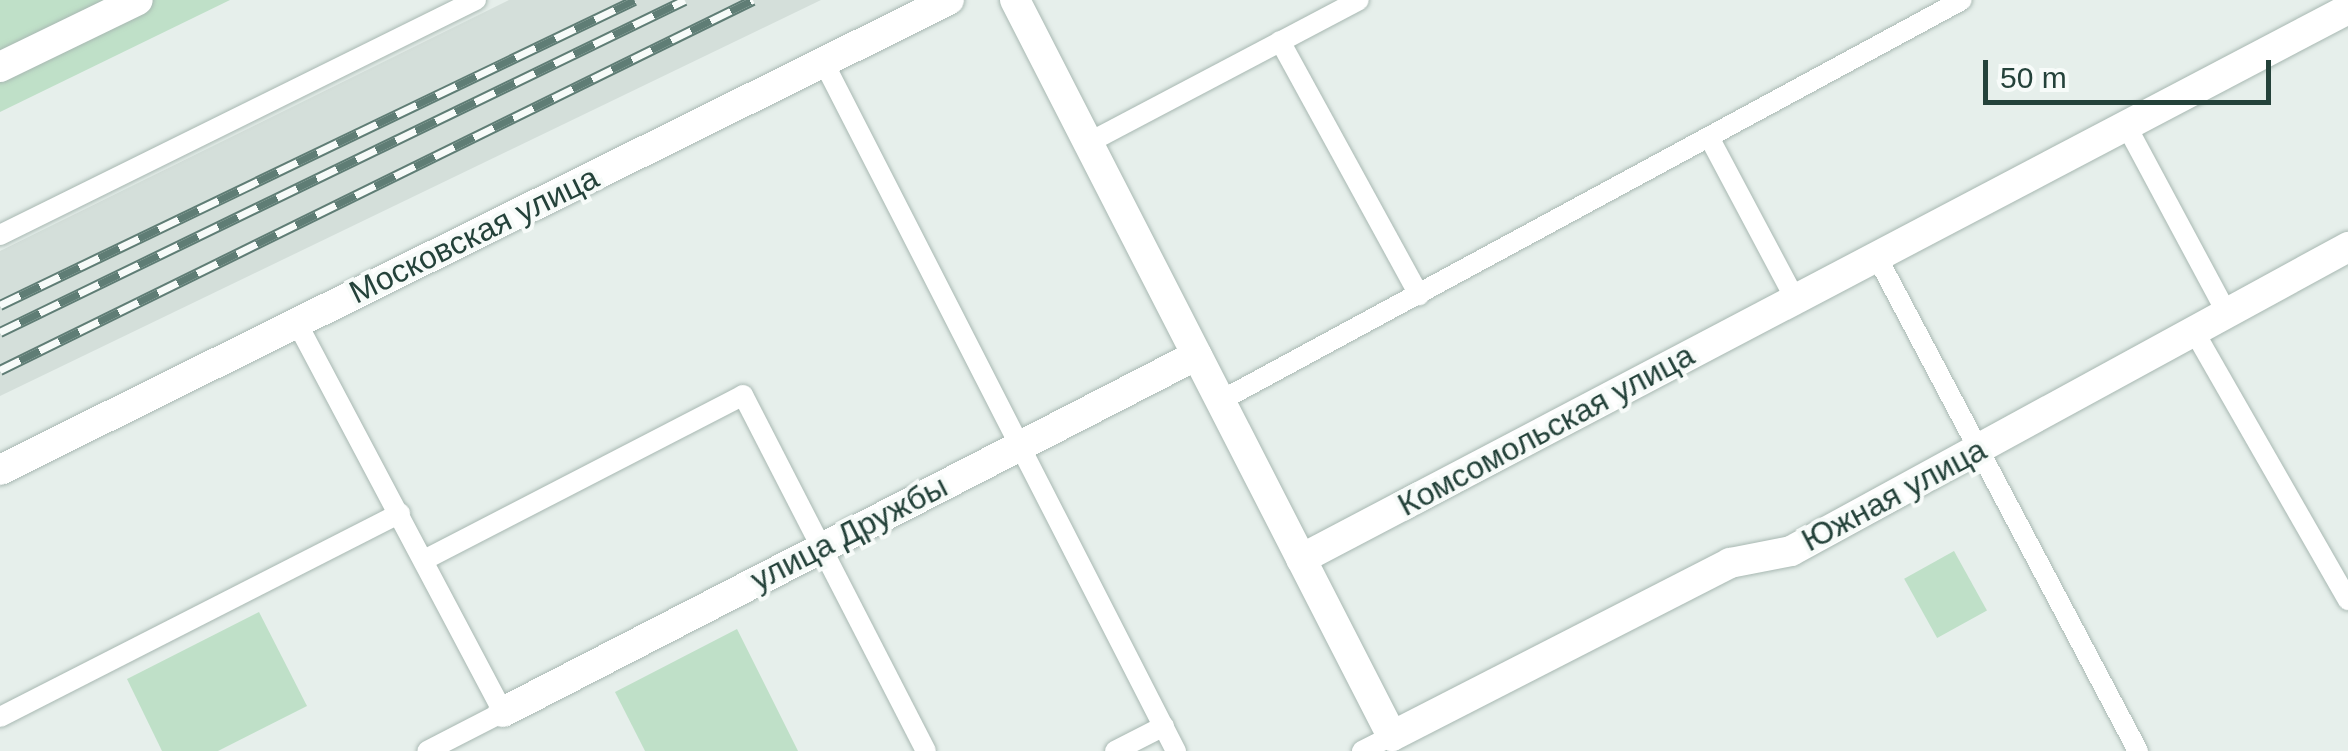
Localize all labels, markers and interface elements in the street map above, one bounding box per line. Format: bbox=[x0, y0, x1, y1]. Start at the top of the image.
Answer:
scale bar bbox=[1988, 40, 2276, 102]
text: 50 m bbox=[2000, 61, 2067, 94]
street label: Московская улица bbox=[343, 158, 605, 312]
street label: Комсомольская улица bbox=[1391, 336, 1701, 524]
street label: Южная улица bbox=[1795, 430, 1993, 560]
street label: улица Дружбы bbox=[744, 467, 954, 599]

